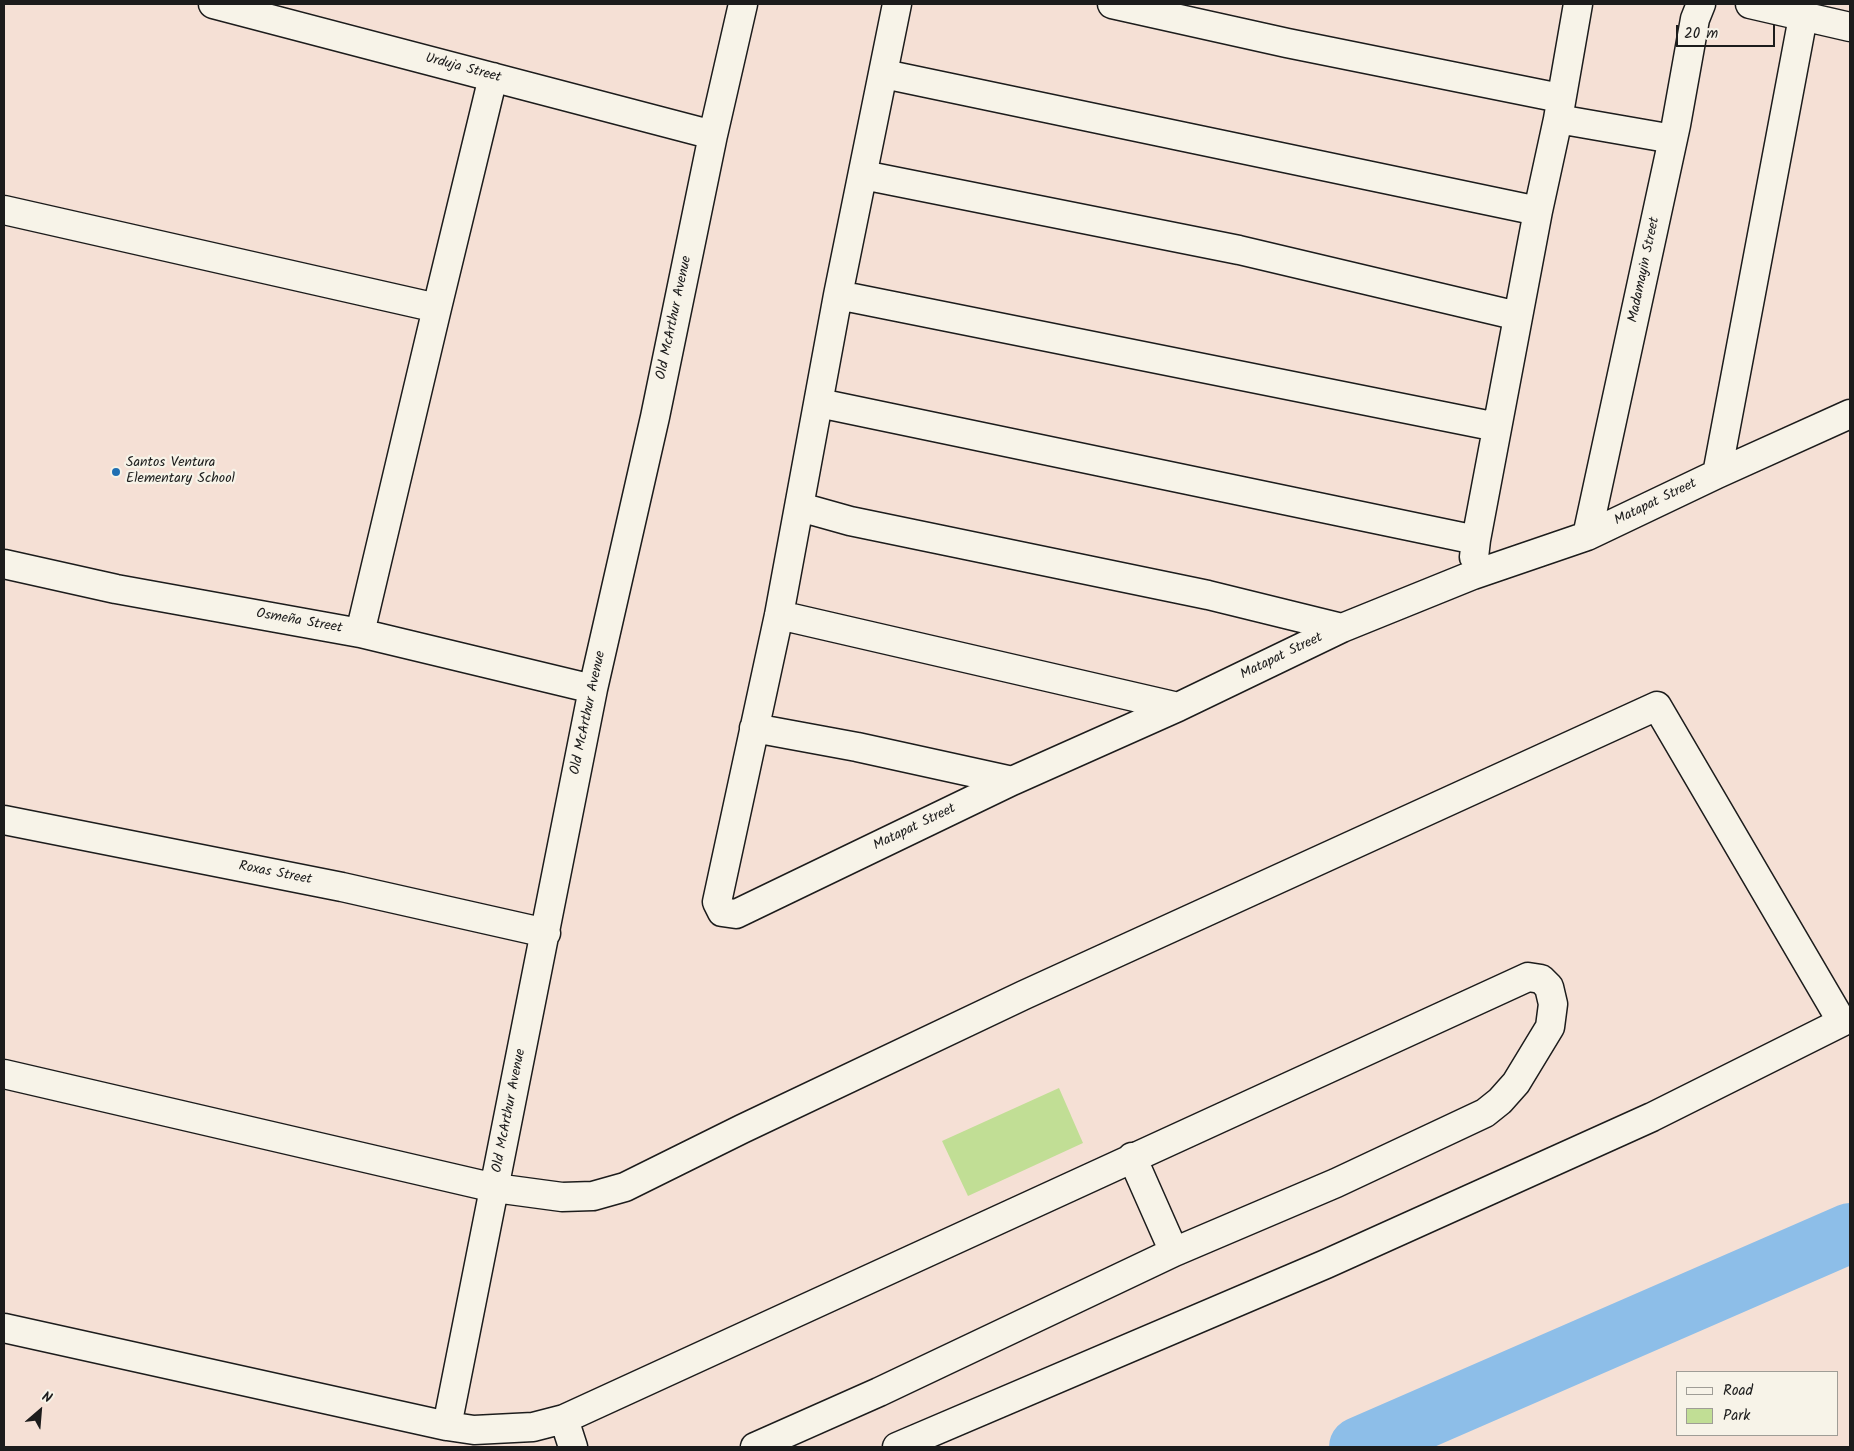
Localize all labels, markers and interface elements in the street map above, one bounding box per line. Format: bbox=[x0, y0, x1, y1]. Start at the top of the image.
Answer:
scale bar bbox=[1679, 15, 1778, 47]
text: 20 m bbox=[1684, 22, 1718, 46]
street label: Urduja Street bbox=[423, 51, 503, 87]
street label: Madamayin Street bbox=[1626, 216, 1664, 324]
street label: Old McArthur Avenue bbox=[654, 255, 696, 381]
place label: Santos Ventura Elementary School bbox=[126, 456, 235, 488]
marker: Santos Ventura Elementary School bbox=[110, 466, 122, 478]
street label: Matapat Street bbox=[1612, 476, 1700, 530]
street label: Osmeña Street bbox=[255, 606, 343, 638]
street label: Matapat Street bbox=[1238, 630, 1326, 684]
street label: Old McArthur Avenue bbox=[568, 650, 610, 776]
street label: Matapat Street bbox=[871, 801, 959, 855]
street label: Roxas Street bbox=[237, 859, 313, 889]
street label: Old McArthur Avenue bbox=[490, 1047, 530, 1175]
legend bbox=[1676, 1371, 1839, 1436]
text: Road bbox=[1723, 1379, 1753, 1403]
north arrow bbox=[15, 1386, 65, 1436]
text: N bbox=[38, 1386, 56, 1409]
text: Park bbox=[1723, 1404, 1750, 1428]

